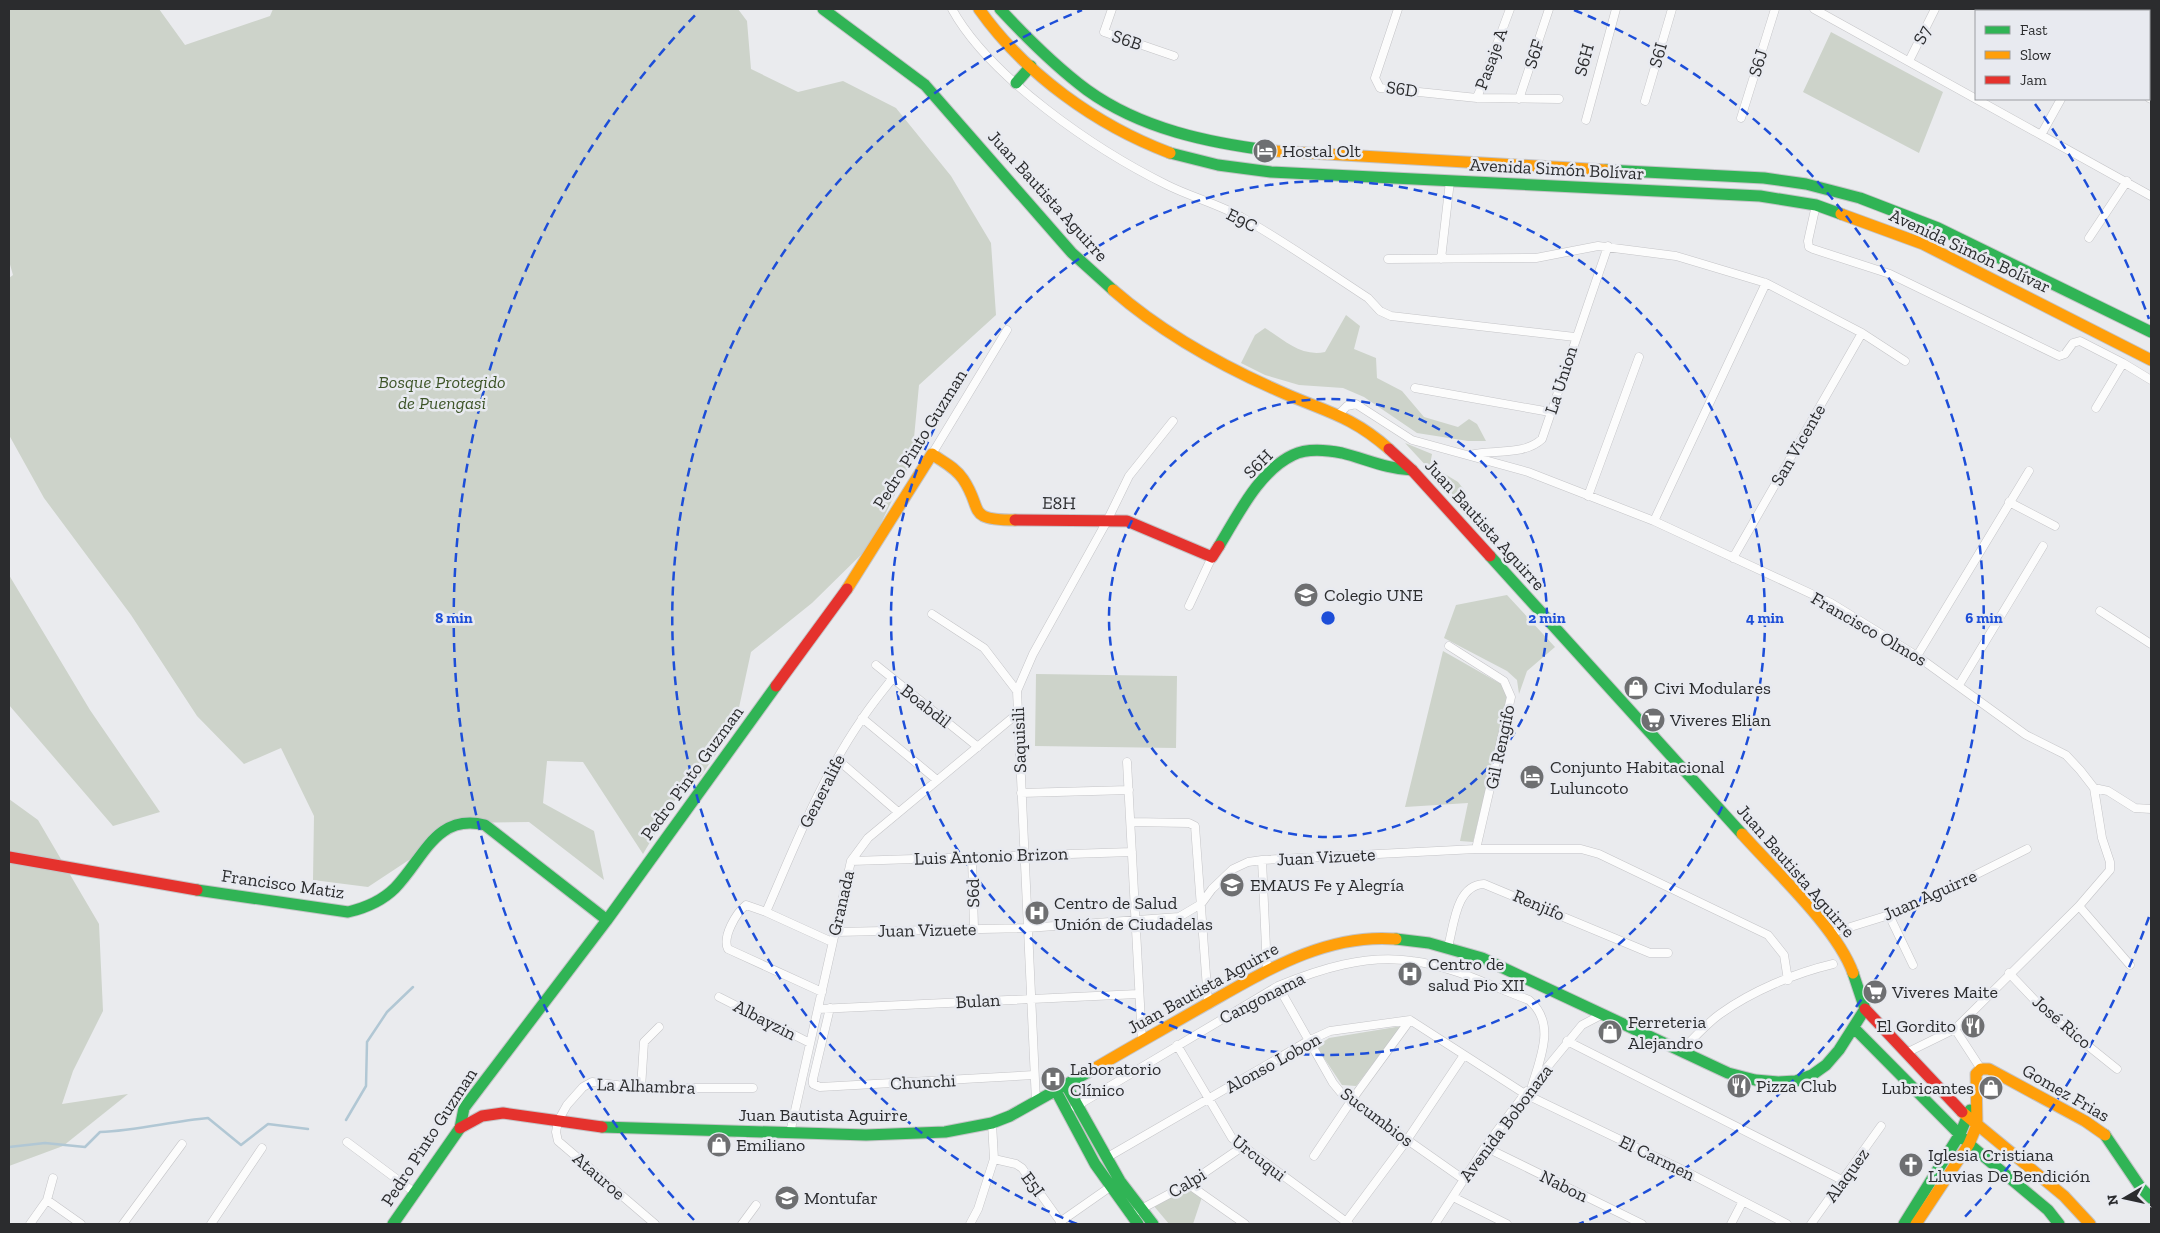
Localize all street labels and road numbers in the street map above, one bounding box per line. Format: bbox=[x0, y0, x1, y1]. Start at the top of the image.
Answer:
street label: S7 bbox=[1908, 22, 1936, 48]
street label: S6B bbox=[1109, 25, 1145, 55]
street label: Pasaje A bbox=[1470, 25, 1512, 93]
street label: S6F bbox=[1519, 37, 1549, 71]
street label: S6I bbox=[1644, 40, 1672, 70]
street label: S6H bbox=[1569, 41, 1599, 79]
street label: S6J bbox=[1743, 47, 1773, 79]
street label: S6D bbox=[1385, 76, 1419, 102]
street label: Juan Bautista Aguirre bbox=[983, 126, 1113, 266]
street label: Avenida Simón Bolívar bbox=[1469, 153, 1645, 185]
street label: E9C bbox=[1223, 203, 1261, 237]
street label: Avenida Simón Bolívar bbox=[1886, 204, 2054, 298]
street label: La Union bbox=[1540, 343, 1582, 417]
street label: Pedro Pinto Guzman bbox=[868, 365, 972, 513]
street label: San Vicente bbox=[1766, 400, 1830, 490]
street label: S6H bbox=[1239, 445, 1277, 483]
street label: Juan Bautista Aguirre bbox=[1420, 455, 1550, 595]
street label: E8H bbox=[1042, 492, 1076, 514]
street label: Francisco Olmos bbox=[1807, 587, 1931, 671]
street label: Boabdil bbox=[896, 679, 956, 733]
street label: Pedro Pinto Guzman bbox=[636, 701, 748, 844]
street label: Gil Rengifo bbox=[1480, 703, 1520, 791]
street label: Saquisili bbox=[1007, 707, 1031, 773]
street label: Generalife bbox=[794, 750, 850, 832]
street label: Juan Bautista Aguirre bbox=[1732, 800, 1860, 942]
street label: Luis Antonio Brizon bbox=[914, 842, 1069, 870]
street label: Juan Vizuete bbox=[1276, 843, 1376, 871]
street label: Francisco Matiz bbox=[220, 864, 346, 904]
street label: Juan Aguirre bbox=[1880, 865, 1980, 925]
street label: Granada bbox=[823, 868, 859, 938]
street label: S6d bbox=[962, 878, 984, 908]
street label: Renjifo bbox=[1510, 884, 1568, 926]
street label: Juan Vizuete bbox=[877, 918, 977, 942]
street label: Juan Bautista Aguirre bbox=[1124, 937, 1282, 1039]
street label: Cangonama bbox=[1216, 967, 1309, 1029]
street label: Bulan bbox=[955, 989, 1002, 1013]
street label: José Rico bbox=[2028, 990, 2096, 1054]
street label: Albayzin bbox=[730, 995, 801, 1045]
street label: Alonso Lobon bbox=[1222, 1027, 1325, 1098]
street label: Gomez Frias bbox=[2018, 1059, 2114, 1127]
street label: Avenida Bobonaza bbox=[1455, 1060, 1557, 1186]
street label: Pedro Pinto Guzman bbox=[376, 1063, 482, 1210]
street label: Chunchi bbox=[890, 1069, 956, 1095]
street label: La Alhambra bbox=[596, 1073, 696, 1099]
street label: Sucumbios bbox=[1336, 1083, 1418, 1152]
street label: Juan Bautista Aguirre bbox=[738, 1104, 908, 1126]
street label: Urcuqui bbox=[1227, 1130, 1291, 1186]
street label: El Carmen bbox=[1615, 1130, 1699, 1186]
street label: Alaquez bbox=[1820, 1144, 1874, 1206]
street label: Atauroe bbox=[568, 1147, 630, 1205]
street label: Calpi bbox=[1164, 1163, 1210, 1203]
street label: Nabon bbox=[1536, 1165, 1592, 1207]
street label: E5I bbox=[1017, 1167, 1050, 1201]

